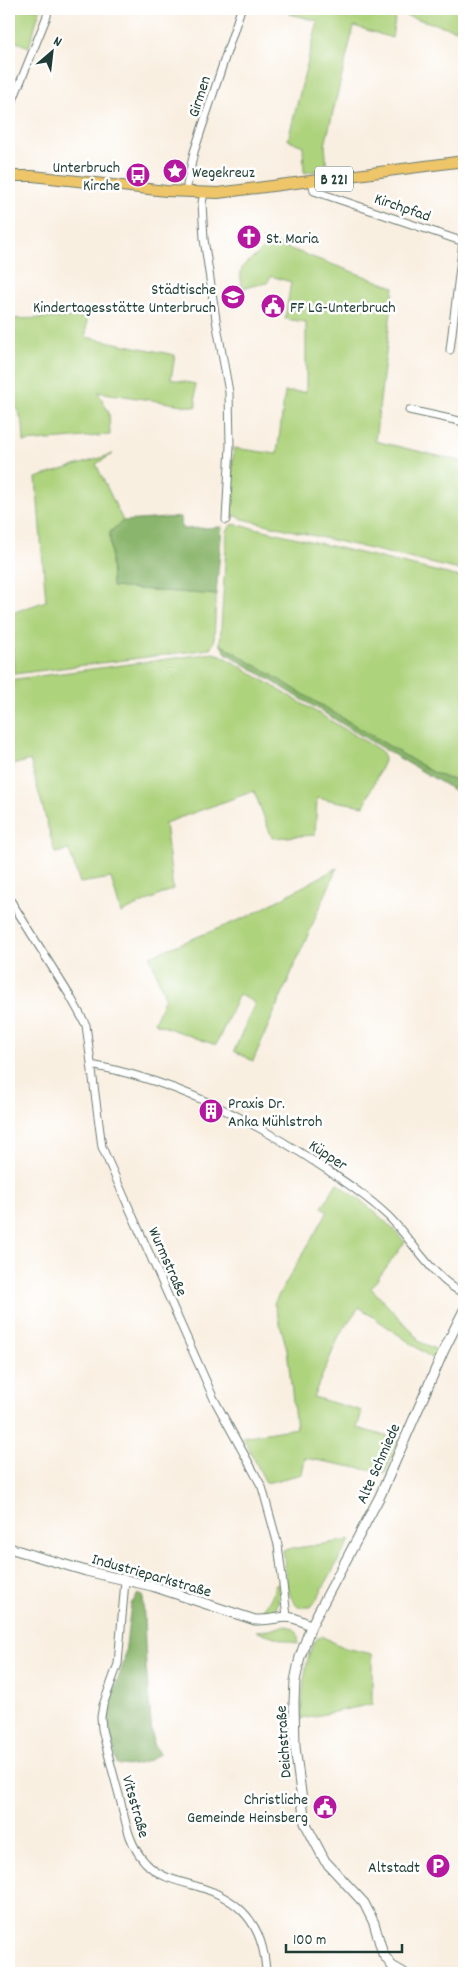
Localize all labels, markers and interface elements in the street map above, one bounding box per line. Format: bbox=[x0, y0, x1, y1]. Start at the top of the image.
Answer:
north arrow bbox=[28, 28, 78, 78]
text: N bbox=[49, 32, 65, 53]
street label: Girmen bbox=[183, 73, 218, 120]
place label: Unterbruch Kirche bbox=[52, 157, 120, 198]
place icon: Wegekreuz bbox=[162, 158, 188, 184]
bus stop icon: Unterbruch Kirche bbox=[125, 162, 151, 188]
place label: Wegekreuz bbox=[192, 162, 255, 185]
road number: B 221 bbox=[315, 166, 353, 192]
street label: Kirchpfad bbox=[371, 188, 433, 229]
church icon: St. Maria bbox=[236, 224, 262, 250]
place label: St. Maria bbox=[266, 228, 319, 251]
place label: Städtische Kindertagesstätte Unterbruch bbox=[33, 279, 216, 320]
school or university icon: Städtische Kindertagesstätte Unterbruch bbox=[220, 284, 246, 310]
public building icon: FF LG-Unterbruch bbox=[260, 293, 286, 319]
place label: FF LG-Unterbruch bbox=[290, 297, 396, 320]
place label: Praxis Dr. Anka Mühlstroh bbox=[228, 1093, 322, 1134]
building icon: Praxis Dr. Anka Mühlstroh bbox=[198, 1098, 224, 1124]
street label: Küpper bbox=[304, 1135, 352, 1177]
street label: Wurmstraße bbox=[141, 1224, 192, 1300]
street label: Alte Schmiede bbox=[351, 1420, 407, 1508]
street label: Industrieparkstraße bbox=[89, 1548, 214, 1604]
street label: Deichstraße bbox=[270, 1705, 299, 1779]
street label: Vitsstraße bbox=[115, 1773, 154, 1841]
place label: Christliche Gemeinde Heinsberg bbox=[187, 1789, 308, 1830]
public building icon: Christliche Gemeinde Heinsberg bbox=[312, 1794, 338, 1820]
parking icon: Altstadt bbox=[425, 1853, 451, 1879]
place label: Altstadt bbox=[368, 1857, 420, 1880]
scale bar bbox=[286, 1922, 402, 1954]
text: 100 m bbox=[293, 1930, 326, 1952]

